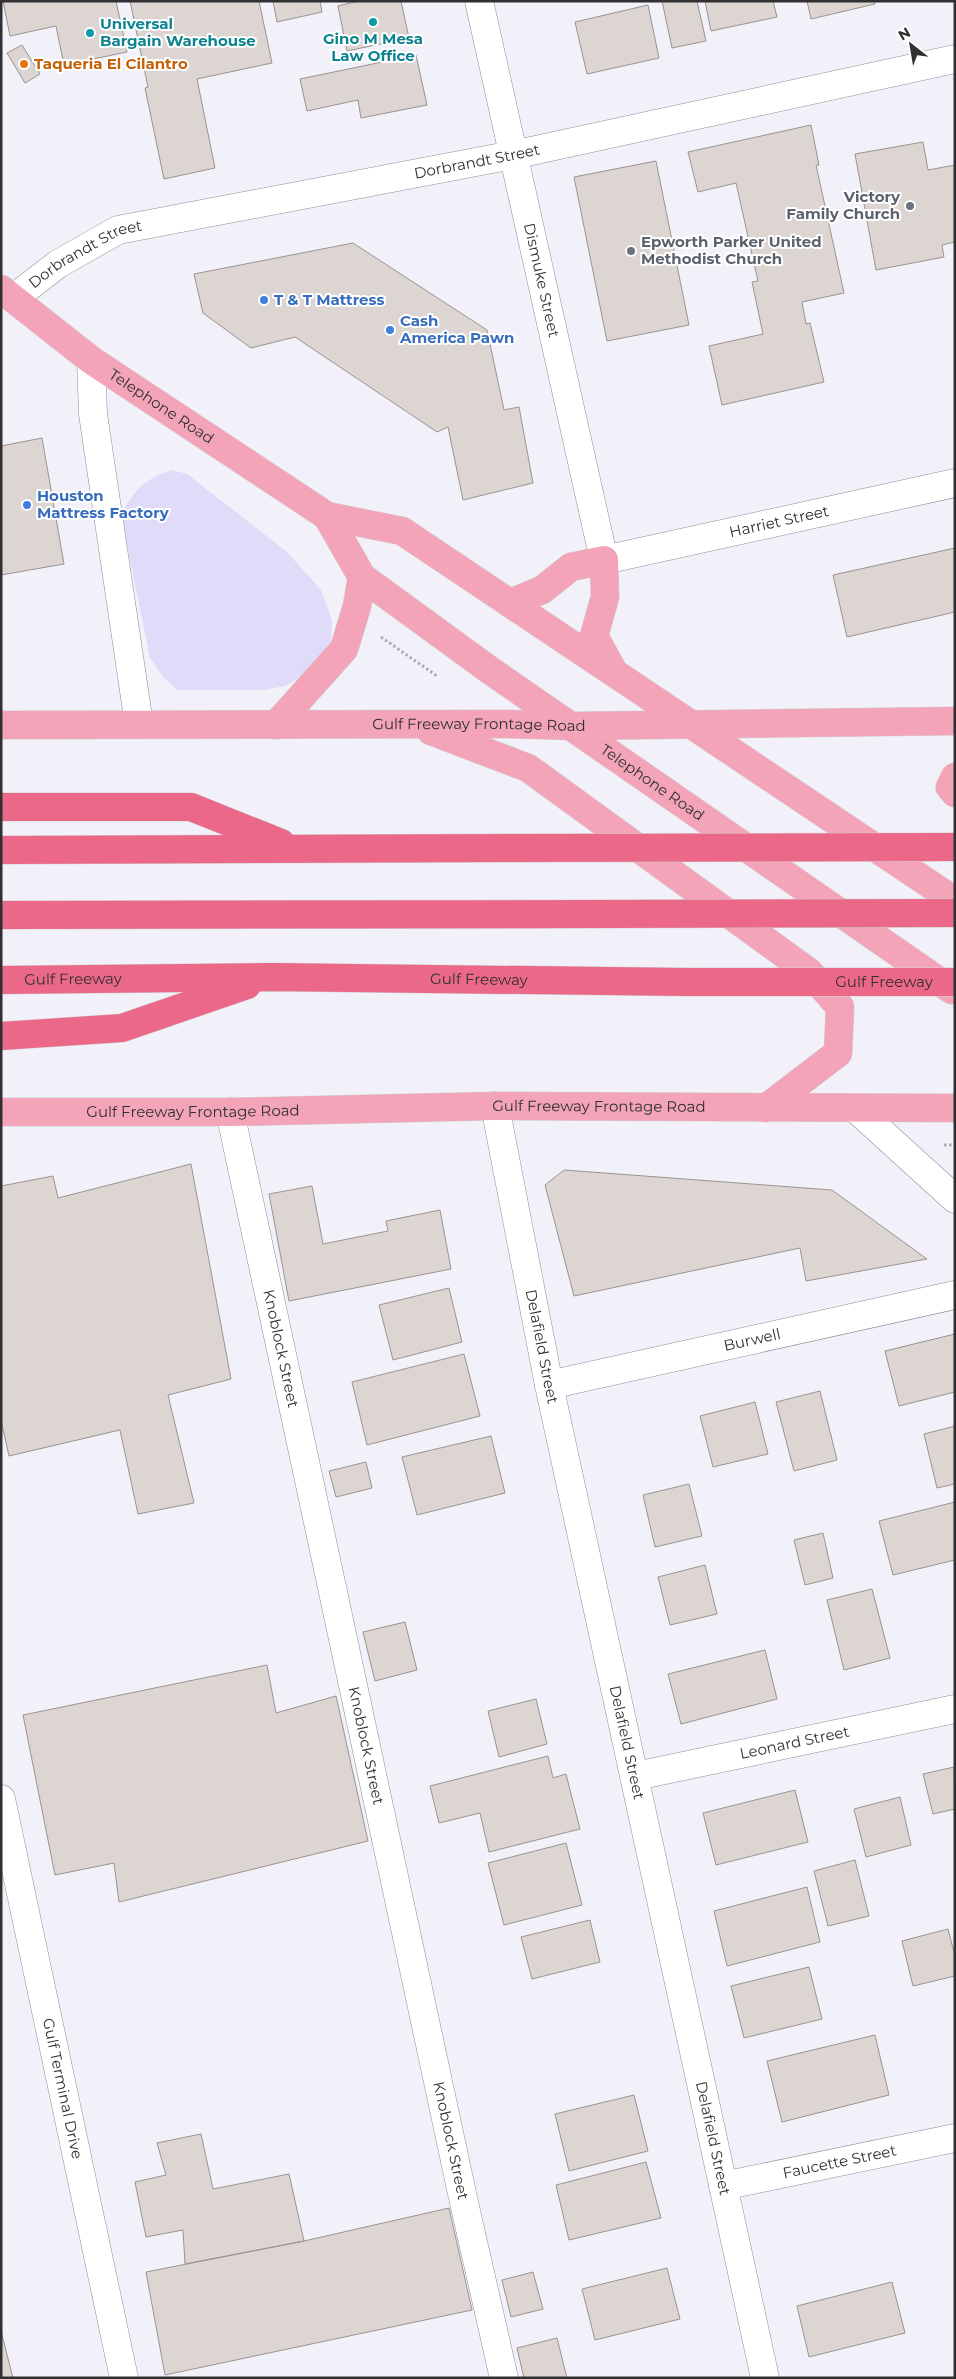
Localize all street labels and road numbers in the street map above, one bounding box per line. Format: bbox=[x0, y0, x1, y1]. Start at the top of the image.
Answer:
street label: Dorbrandt Street bbox=[412, 139, 542, 183]
street label: Dorbrandt Street bbox=[25, 216, 144, 292]
street label: Dismuke Street bbox=[520, 221, 564, 339]
street label: Telephone Road bbox=[105, 365, 218, 448]
street label: Harriet Street bbox=[727, 501, 830, 541]
street label: Gulf Freeway Frontage Road bbox=[372, 714, 586, 735]
street label: Telephone Road bbox=[597, 740, 708, 825]
street label: Gulf Freeway bbox=[24, 969, 123, 989]
street label: Gulf Freeway bbox=[430, 969, 529, 989]
street label: Gulf Freeway bbox=[835, 972, 934, 991]
street label: Gulf Freeway Frontage Road bbox=[492, 1096, 706, 1116]
street label: Gulf Freeway Frontage Road bbox=[86, 1100, 300, 1121]
street label: Knoblock Street bbox=[259, 1288, 303, 1409]
street label: Delafield Street bbox=[522, 1288, 563, 1405]
street label: Burwell bbox=[722, 1324, 782, 1355]
street label: Delafield Street bbox=[606, 1684, 649, 1801]
street label: Knoblock Street bbox=[345, 1685, 388, 1806]
street label: Leonard Street bbox=[738, 1721, 851, 1763]
street label: Gulf Terminal Drive bbox=[39, 2016, 87, 2161]
street label: Delafield Street bbox=[692, 2079, 735, 2197]
street label: Knoblock Street bbox=[429, 2080, 473, 2201]
street label: Faucette Street bbox=[781, 2140, 898, 2182]

